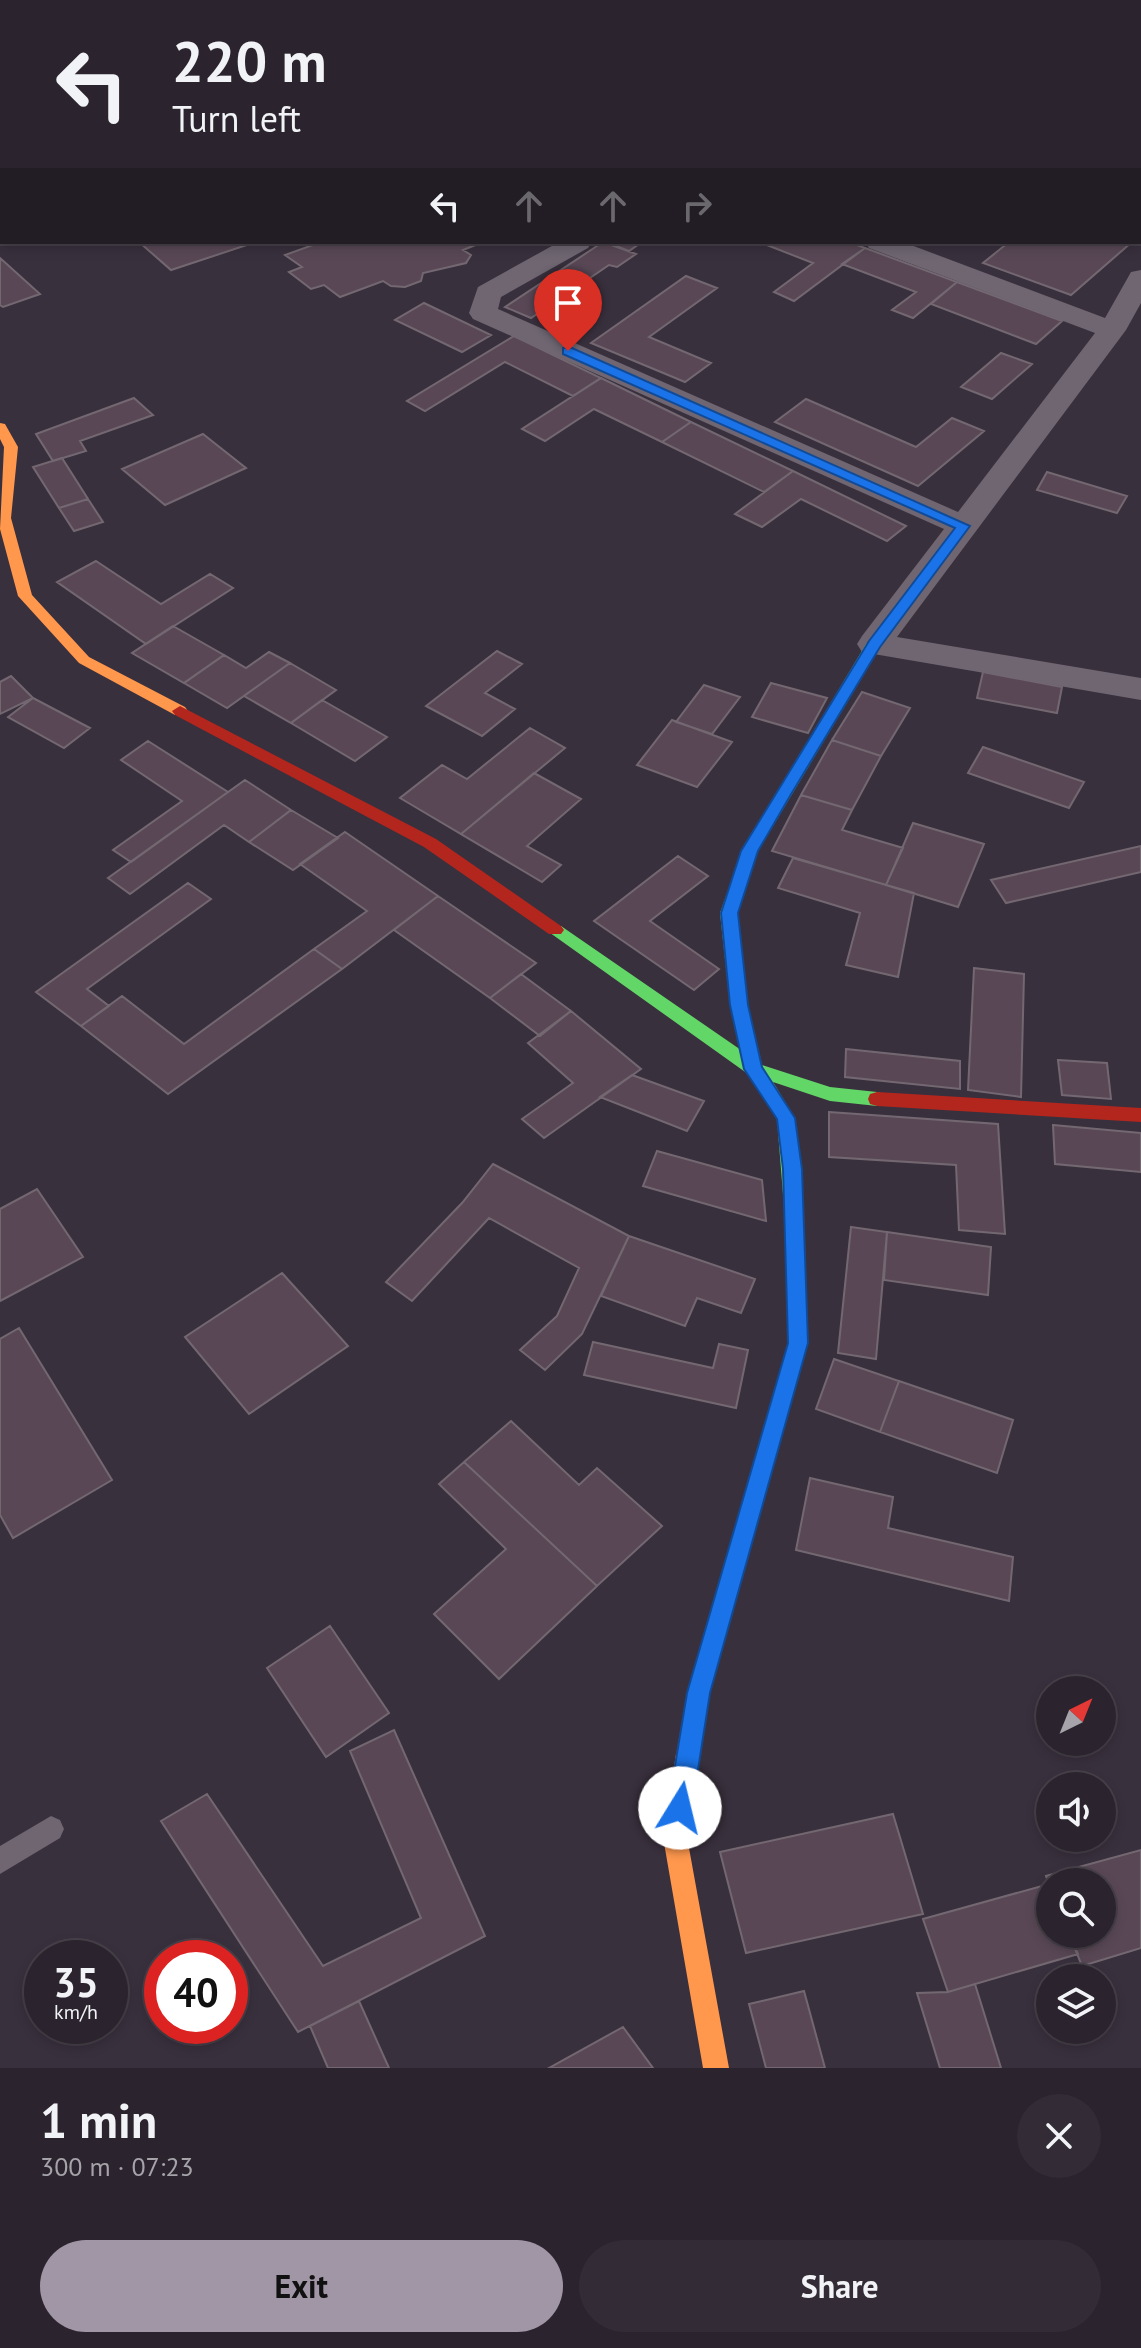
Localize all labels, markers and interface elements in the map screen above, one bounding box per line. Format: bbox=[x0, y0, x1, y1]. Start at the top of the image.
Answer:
text: 220 m bbox=[172, 25, 327, 97]
icon: left bbox=[40, 32, 144, 136]
text: Turn left bbox=[172, 95, 301, 142]
icon: left bbox=[423, 184, 467, 228]
icon: ahead bbox=[507, 184, 551, 228]
icon: ahead bbox=[591, 184, 635, 228]
icon: right bbox=[675, 184, 719, 228]
pin bbox=[534, 269, 602, 351]
icon: arrive bbox=[546, 281, 590, 325]
north arrow bbox=[1036, 1676, 1116, 1756]
map controls bbox=[1036, 1676, 1116, 2044]
position arrow bbox=[638, 1766, 722, 1850]
button: sound bbox=[1036, 1772, 1116, 1852]
button: search bbox=[1036, 1868, 1116, 1948]
speed limit sign: 40 bbox=[144, 1940, 248, 2044]
text: 35 bbox=[53, 1956, 99, 2008]
button: layers bbox=[1036, 1964, 1116, 2044]
text: km/h bbox=[54, 1999, 98, 2025]
text: 1 min bbox=[40, 2089, 157, 2151]
button: close bbox=[1017, 2094, 1101, 2178]
text: 300 m · 07:23 bbox=[40, 2150, 194, 2183]
button: Exit bbox=[40, 2240, 563, 2332]
button: Share bbox=[579, 2240, 1101, 2332]

